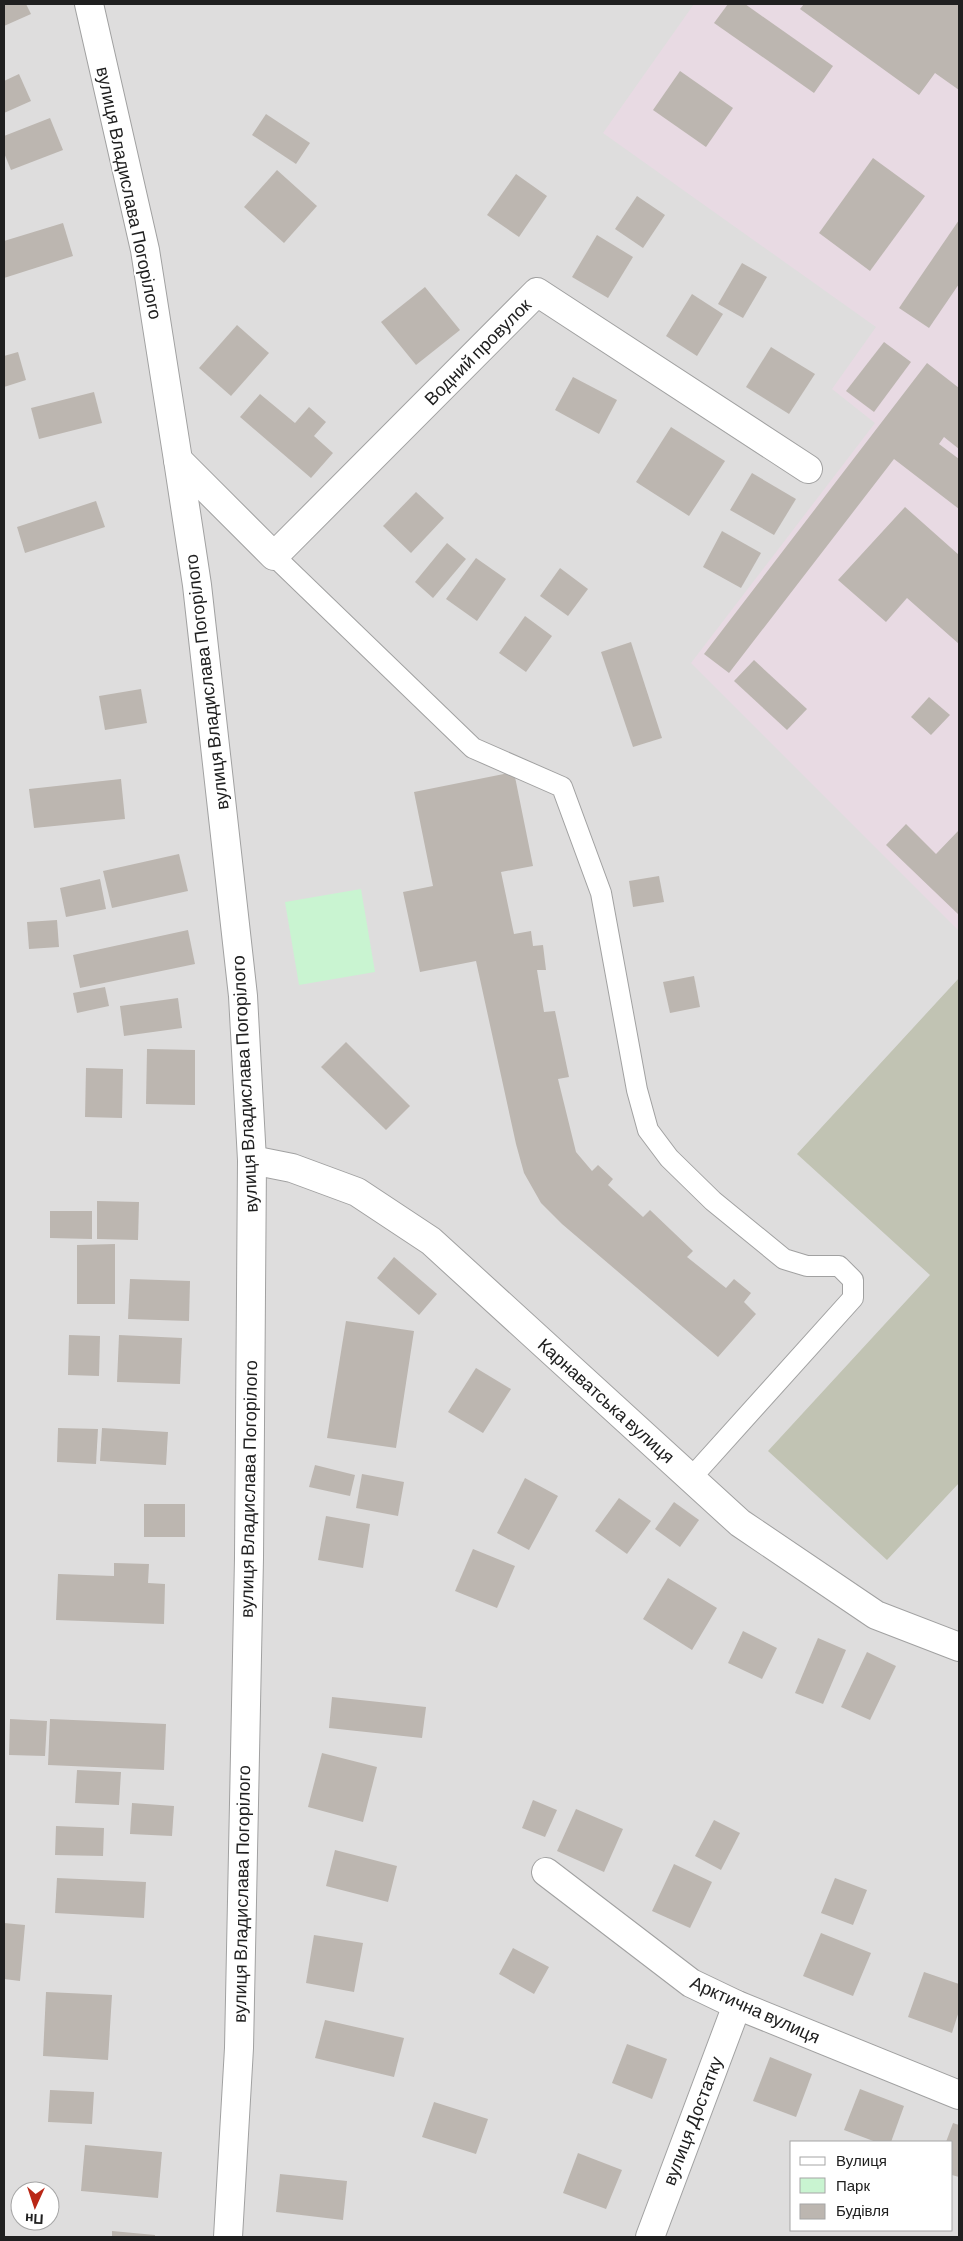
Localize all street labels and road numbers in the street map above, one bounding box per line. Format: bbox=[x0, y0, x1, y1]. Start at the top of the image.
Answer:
street label: вулиця Владислава Погорілого bbox=[92, 65, 168, 321]
street label: Водний провулок bbox=[419, 293, 535, 409]
street label: вулиця Владислава Погорілого bbox=[179, 553, 233, 811]
street label: вулиця Владислава Погорілого bbox=[226, 955, 262, 1213]
street label: Карнаватська вулиця bbox=[534, 1333, 679, 1467]
street label: вулиця Владислава Погорілого bbox=[235, 1360, 261, 1618]
street label: вулиця Владислава Погорілого bbox=[228, 1765, 254, 2023]
street label: Арктична вулиця bbox=[687, 1971, 824, 2048]
street label: вулиця Достатку bbox=[657, 2053, 727, 2188]

